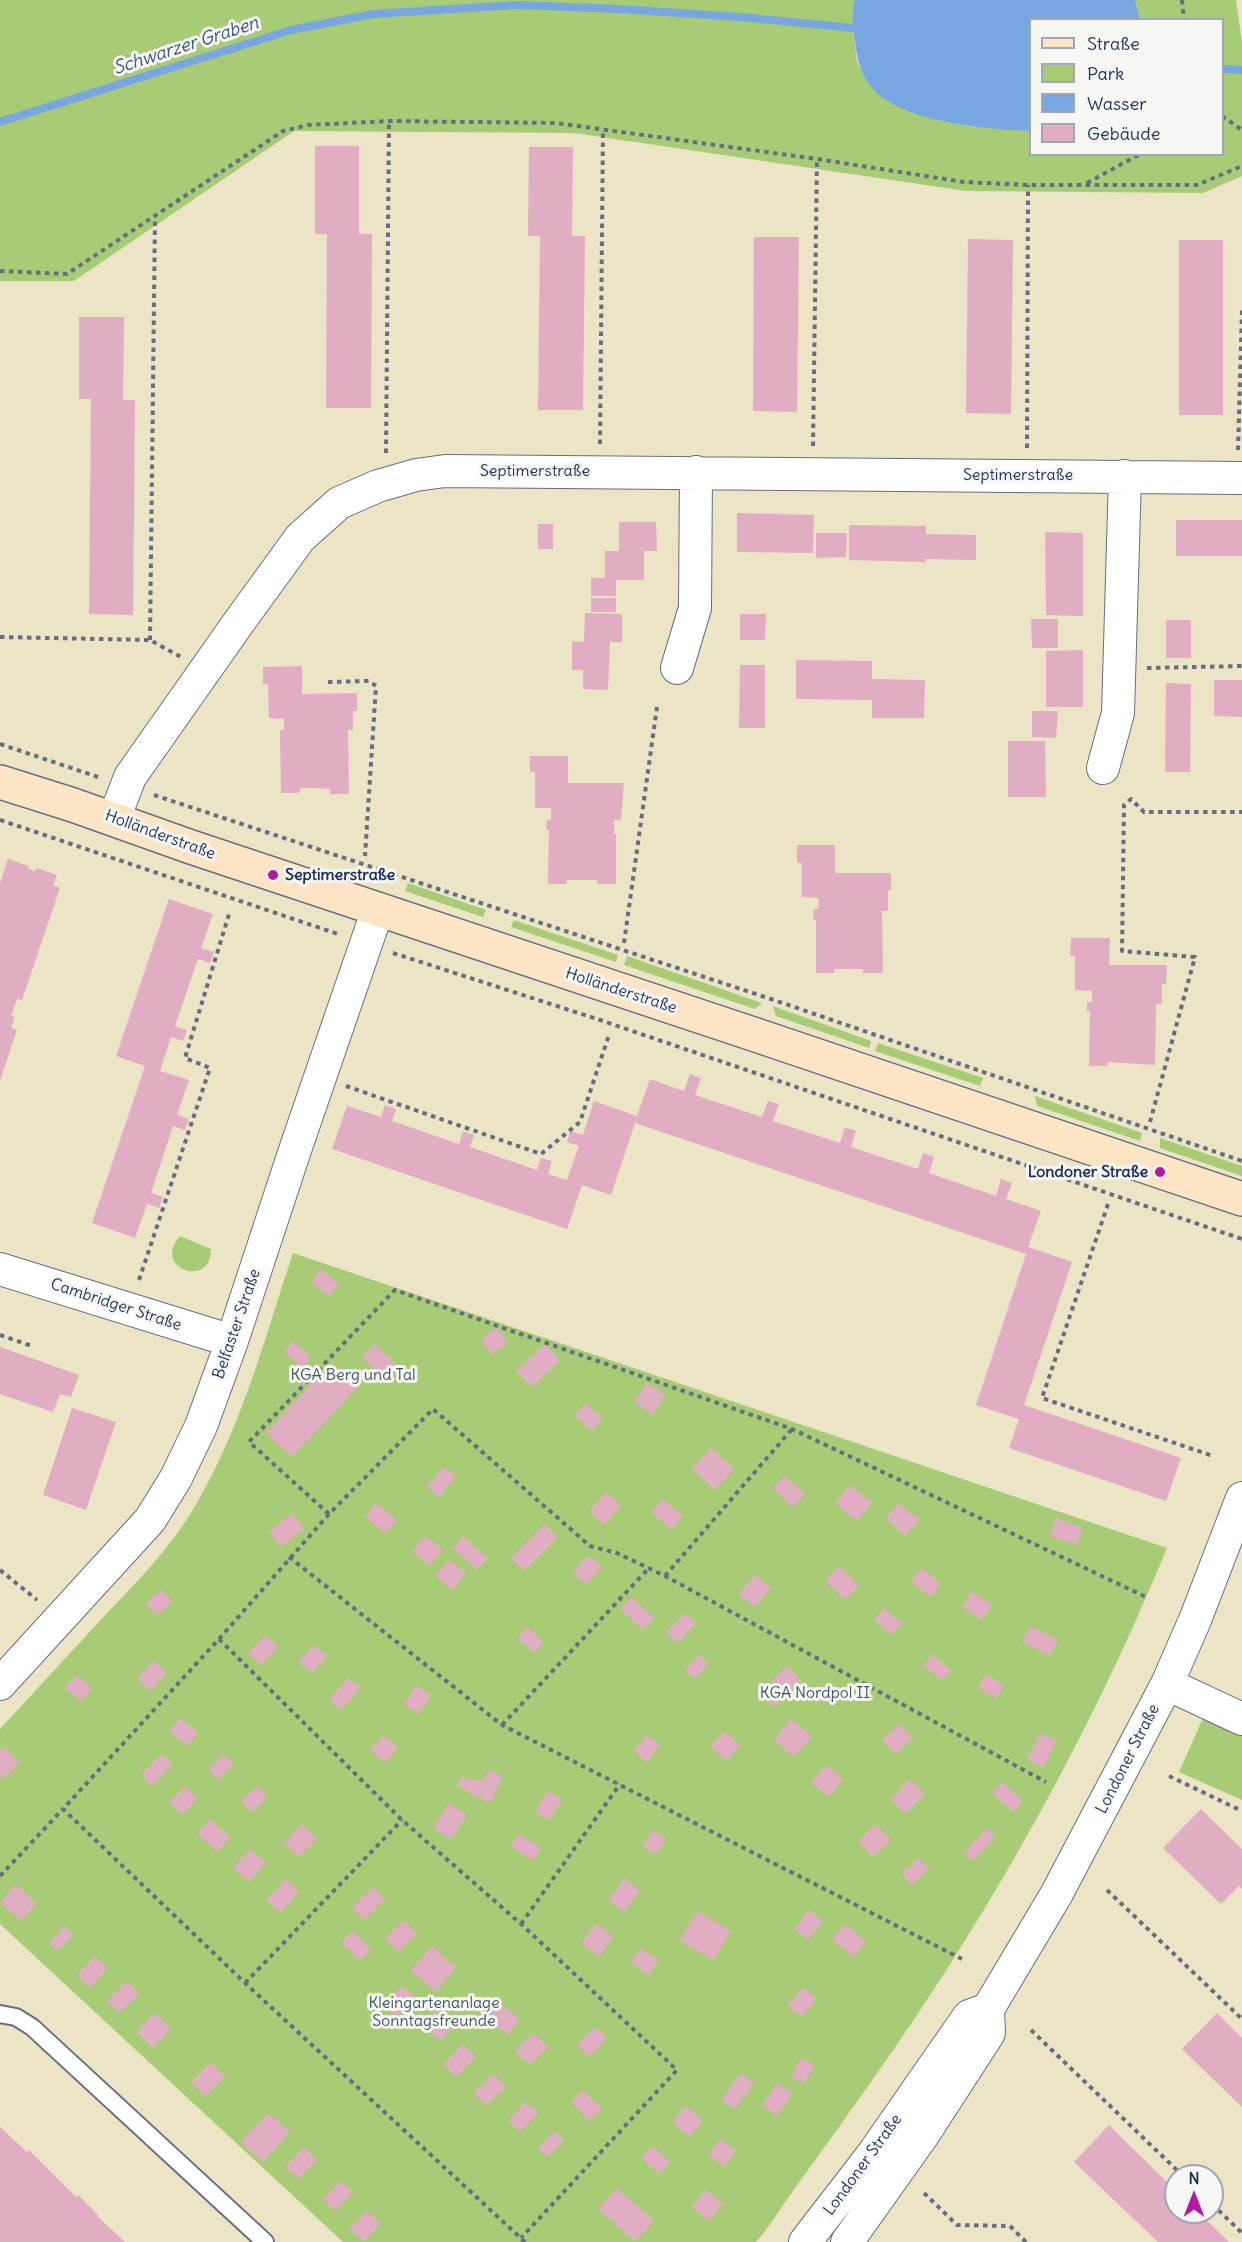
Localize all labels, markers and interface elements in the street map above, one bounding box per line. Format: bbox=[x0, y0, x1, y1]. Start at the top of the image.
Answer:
water label: Schwarzer Graben bbox=[111, 12, 261, 80]
legend bbox=[1029, 18, 1224, 156]
text: Straße bbox=[1087, 32, 1140, 55]
text: Park bbox=[1087, 62, 1124, 85]
text: Wasser bbox=[1087, 92, 1146, 115]
text: Gebäude bbox=[1087, 122, 1160, 145]
street label: Septimerstraße bbox=[480, 461, 590, 481]
street label: Septimerstraße bbox=[963, 465, 1073, 485]
street label: Holländerstraße bbox=[102, 806, 218, 864]
place label: Septimerstraße bbox=[285, 865, 395, 885]
marker: Septimerstraße bbox=[266, 868, 280, 882]
street label: Holländerstraße bbox=[563, 964, 679, 1018]
place label: Londoner Straße bbox=[1028, 1162, 1148, 1182]
marker: Londoner Straße bbox=[1153, 1165, 1167, 1179]
street label: Belfaster Straße bbox=[209, 1266, 265, 1382]
street label: Cambridger Straße bbox=[48, 1275, 184, 1335]
park label: KGA Berg und Tal bbox=[290, 1365, 416, 1385]
park label: KGA Nordpol II bbox=[760, 1683, 870, 1703]
street label: Londoner Straße bbox=[1092, 1701, 1164, 1817]
park label: Kleingartenanlage Sonntagsfreunde bbox=[368, 1993, 500, 2031]
street label: Londoner Straße bbox=[820, 2111, 906, 2219]
north arrow bbox=[1164, 2164, 1224, 2224]
text: N bbox=[1188, 2168, 1200, 2188]

